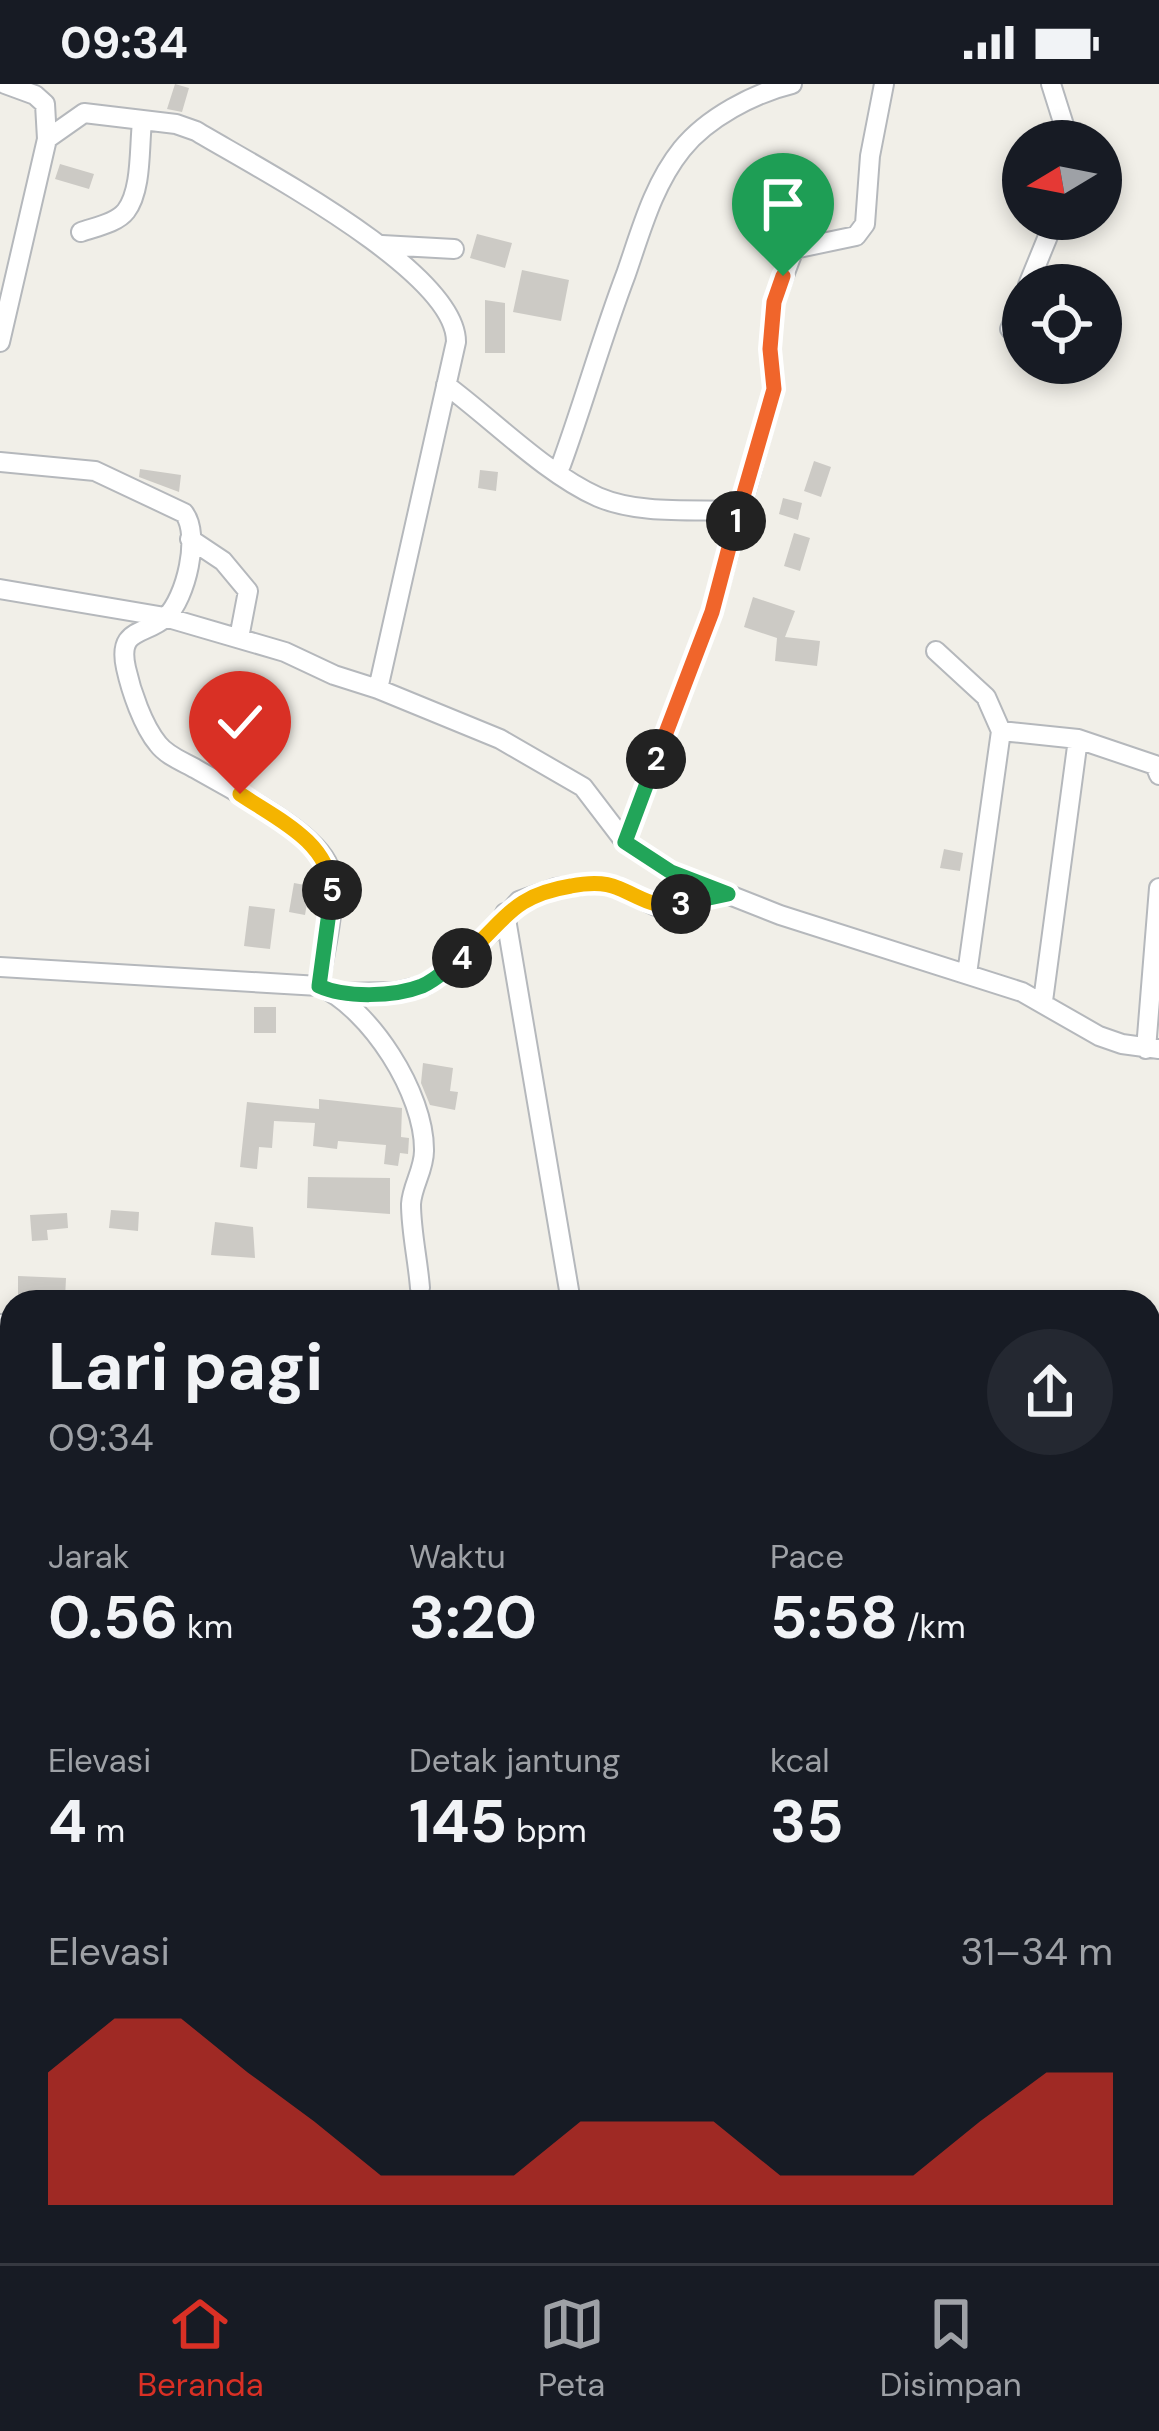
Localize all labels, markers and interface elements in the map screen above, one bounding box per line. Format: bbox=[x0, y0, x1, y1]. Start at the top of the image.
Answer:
text: 09:34 bbox=[60, 13, 188, 72]
north arrow bbox=[1002, 120, 1122, 240]
map controls bbox=[1002, 120, 1122, 384]
pin bbox=[732, 153, 834, 276]
icon: arrive bbox=[750, 171, 816, 237]
button: locate bbox=[1002, 264, 1122, 384]
pin: 1 bbox=[706, 491, 766, 551]
text: 1 bbox=[730, 499, 742, 542]
pin bbox=[189, 671, 291, 794]
icon: check bbox=[207, 689, 273, 755]
pin: 2 bbox=[626, 729, 686, 789]
text: 2 bbox=[646, 737, 666, 780]
pin: 5 bbox=[302, 860, 362, 920]
text: 5 bbox=[322, 868, 342, 911]
pin: 3 bbox=[651, 874, 711, 934]
text: 3 bbox=[671, 882, 691, 925]
pin: 4 bbox=[432, 928, 492, 988]
text: 4 bbox=[451, 936, 473, 979]
text: Lari pagi bbox=[48, 1324, 323, 1409]
button: share bbox=[987, 1329, 1113, 1455]
text: 09:34 bbox=[48, 1412, 154, 1463]
text: Jarak bbox=[48, 1535, 129, 1578]
text: Waktu bbox=[409, 1535, 506, 1578]
text: Pace bbox=[770, 1535, 844, 1578]
text: 0.56 bbox=[48, 1578, 178, 1657]
text: 3:20 bbox=[409, 1578, 537, 1657]
text: 5:58 bbox=[770, 1578, 898, 1657]
text: km bbox=[178, 1605, 233, 1648]
text: /km bbox=[898, 1605, 966, 1648]
text: Elevasi bbox=[48, 1739, 151, 1782]
text: Detak jantung bbox=[409, 1739, 620, 1782]
text: kcal bbox=[770, 1739, 830, 1782]
text: 4 bbox=[48, 1782, 87, 1861]
text: 145 bbox=[409, 1782, 507, 1861]
text: 35 bbox=[770, 1782, 844, 1861]
text: m bbox=[87, 1809, 125, 1852]
text: bpm bbox=[507, 1809, 587, 1852]
text: Elevasi bbox=[48, 1926, 170, 1977]
text: 31–34 m bbox=[961, 1926, 1113, 1977]
tab: Beranda bbox=[137, 2291, 264, 2406]
tab: Peta bbox=[538, 2291, 605, 2406]
tab: Disimpan bbox=[880, 2291, 1022, 2406]

